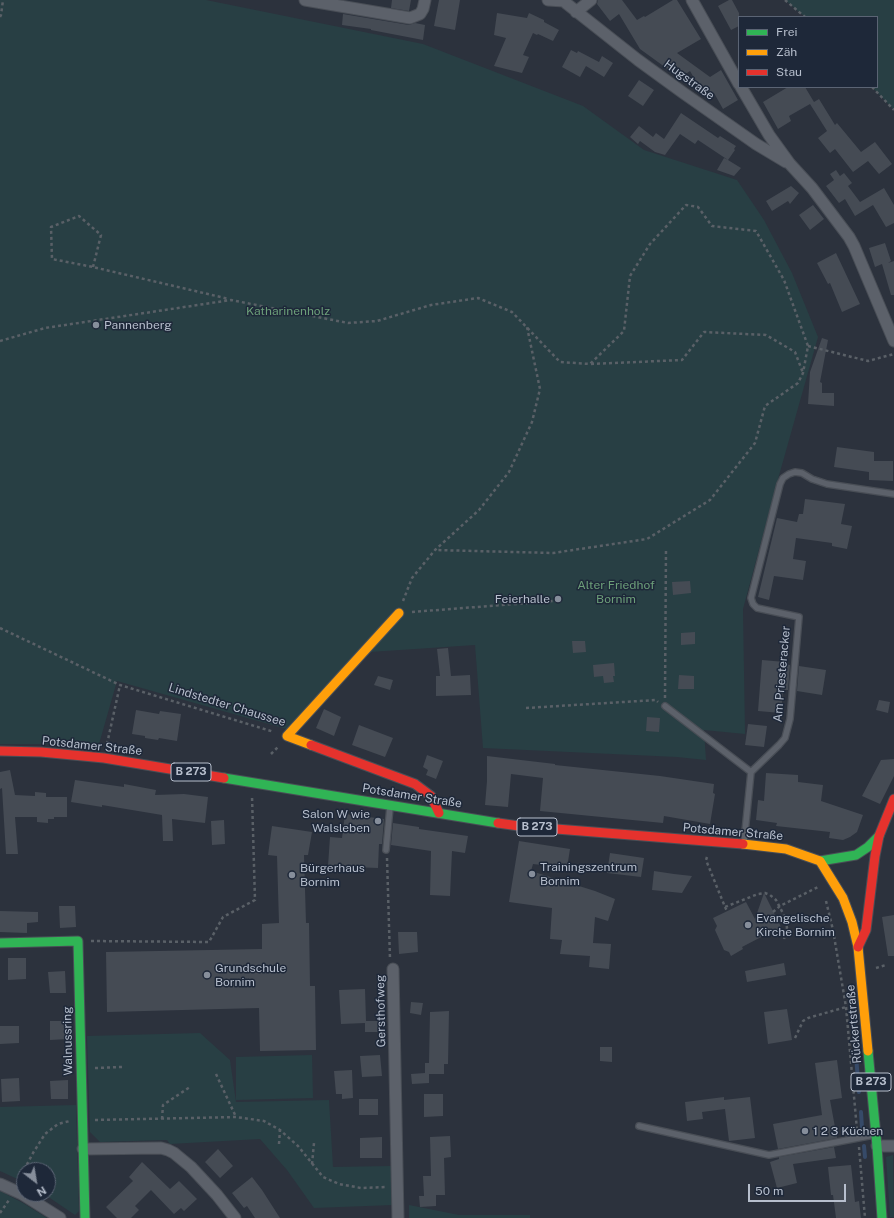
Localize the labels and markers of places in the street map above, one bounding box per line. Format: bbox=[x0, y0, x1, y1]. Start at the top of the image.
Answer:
place label: Pannenberg bbox=[104, 318, 172, 332]
marker: Pannenberg bbox=[91, 320, 101, 330]
place label: Feierhalle bbox=[495, 592, 550, 606]
marker: Feierhalle bbox=[553, 594, 563, 604]
place label: Salon W wie Walsleben bbox=[302, 807, 370, 835]
marker: Salon W wie Walsleben bbox=[373, 816, 383, 826]
place label: Trainingszentrum Bornim bbox=[540, 860, 637, 888]
place label: Bürgerhaus Bornim bbox=[300, 861, 365, 889]
marker: Trainingszentrum Bornim bbox=[527, 869, 537, 879]
marker: Bürgerhaus Bornim bbox=[287, 870, 297, 880]
place label: Evangelische Kirche Bornim bbox=[756, 911, 835, 939]
marker: Evangelische Kirche Bornim bbox=[743, 920, 753, 930]
place label: Grundschule Bornim bbox=[215, 961, 286, 989]
marker: Grundschule Bornim bbox=[202, 970, 212, 980]
place label: 1 2 3 Küchen bbox=[813, 1124, 883, 1138]
marker: 1 2 3 Küchen bbox=[800, 1126, 810, 1136]

